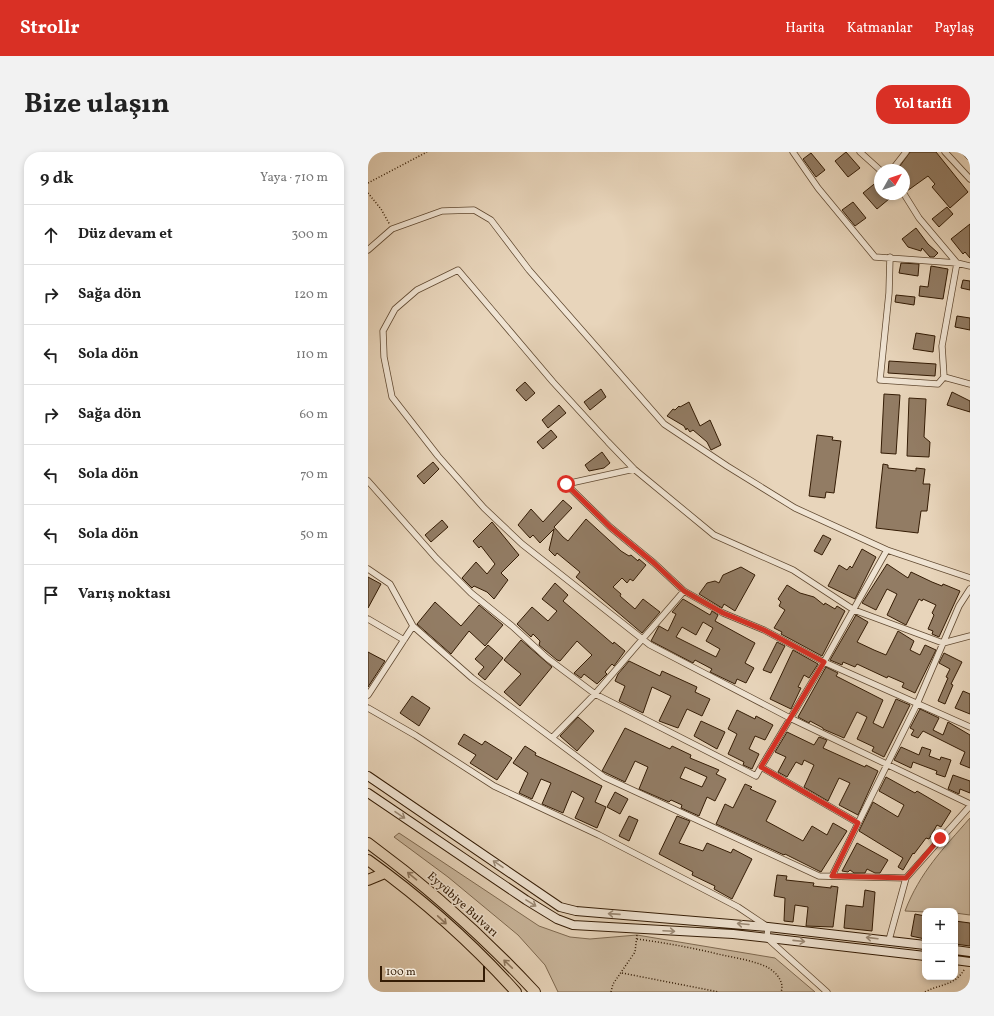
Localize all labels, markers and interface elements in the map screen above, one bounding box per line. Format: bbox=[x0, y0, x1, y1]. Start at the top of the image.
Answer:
text: Strollr bbox=[20, 15, 80, 41]
text: Harita bbox=[785, 19, 825, 38]
text: Katmanlar bbox=[847, 19, 913, 38]
text: Paylaş bbox=[935, 19, 974, 38]
text: Bize ulaşın bbox=[24, 85, 170, 124]
button: Yol tarifi bbox=[876, 85, 970, 124]
north arrow bbox=[874, 164, 910, 200]
text: 9 dk bbox=[40, 167, 73, 190]
text: Yaya · 710 m bbox=[260, 169, 328, 187]
icon: ahead bbox=[40, 224, 62, 246]
text: Düz devam et bbox=[78, 224, 173, 245]
text: 300 m bbox=[292, 226, 328, 244]
icon: right bbox=[40, 284, 62, 306]
text: Sağa dön bbox=[78, 284, 142, 305]
text: 120 m bbox=[294, 286, 328, 304]
icon: left bbox=[40, 344, 62, 366]
text: Sola dön bbox=[78, 344, 139, 365]
text: 110 m bbox=[296, 346, 328, 364]
icon: right bbox=[40, 404, 62, 426]
text: Sağa dön bbox=[78, 404, 142, 425]
text: 60 m bbox=[300, 406, 328, 424]
icon: left bbox=[40, 464, 62, 486]
text: Sola dön bbox=[78, 464, 139, 485]
text: 70 m bbox=[300, 466, 328, 484]
route start bbox=[557, 475, 575, 493]
icon: left bbox=[40, 524, 62, 546]
text: Sola dön bbox=[78, 524, 139, 545]
text: 50 m bbox=[300, 526, 328, 544]
icon: arrive bbox=[40, 584, 62, 606]
text: Varış noktası bbox=[78, 584, 171, 605]
one-way arrow bbox=[394, 811, 405, 819]
route end bbox=[931, 829, 949, 847]
one-way arrow bbox=[492, 860, 503, 868]
street label: Eyyübiye Bulvarı bbox=[423, 869, 502, 941]
one-way arrow bbox=[407, 871, 417, 880]
one-way arrow bbox=[525, 899, 536, 907]
map controls bbox=[922, 908, 958, 980]
button: + bbox=[922, 908, 958, 944]
one-way arrow bbox=[608, 910, 621, 917]
one-way arrow bbox=[437, 915, 447, 925]
one-way arrow bbox=[737, 921, 750, 928]
one-way arrow bbox=[662, 928, 675, 935]
one-way arrow bbox=[866, 934, 879, 942]
one-way arrow bbox=[792, 937, 805, 945]
button: − bbox=[922, 944, 958, 980]
one-way arrow bbox=[503, 959, 513, 968]
scale bar bbox=[380, 964, 485, 983]
text: 100 m bbox=[386, 965, 416, 980]

